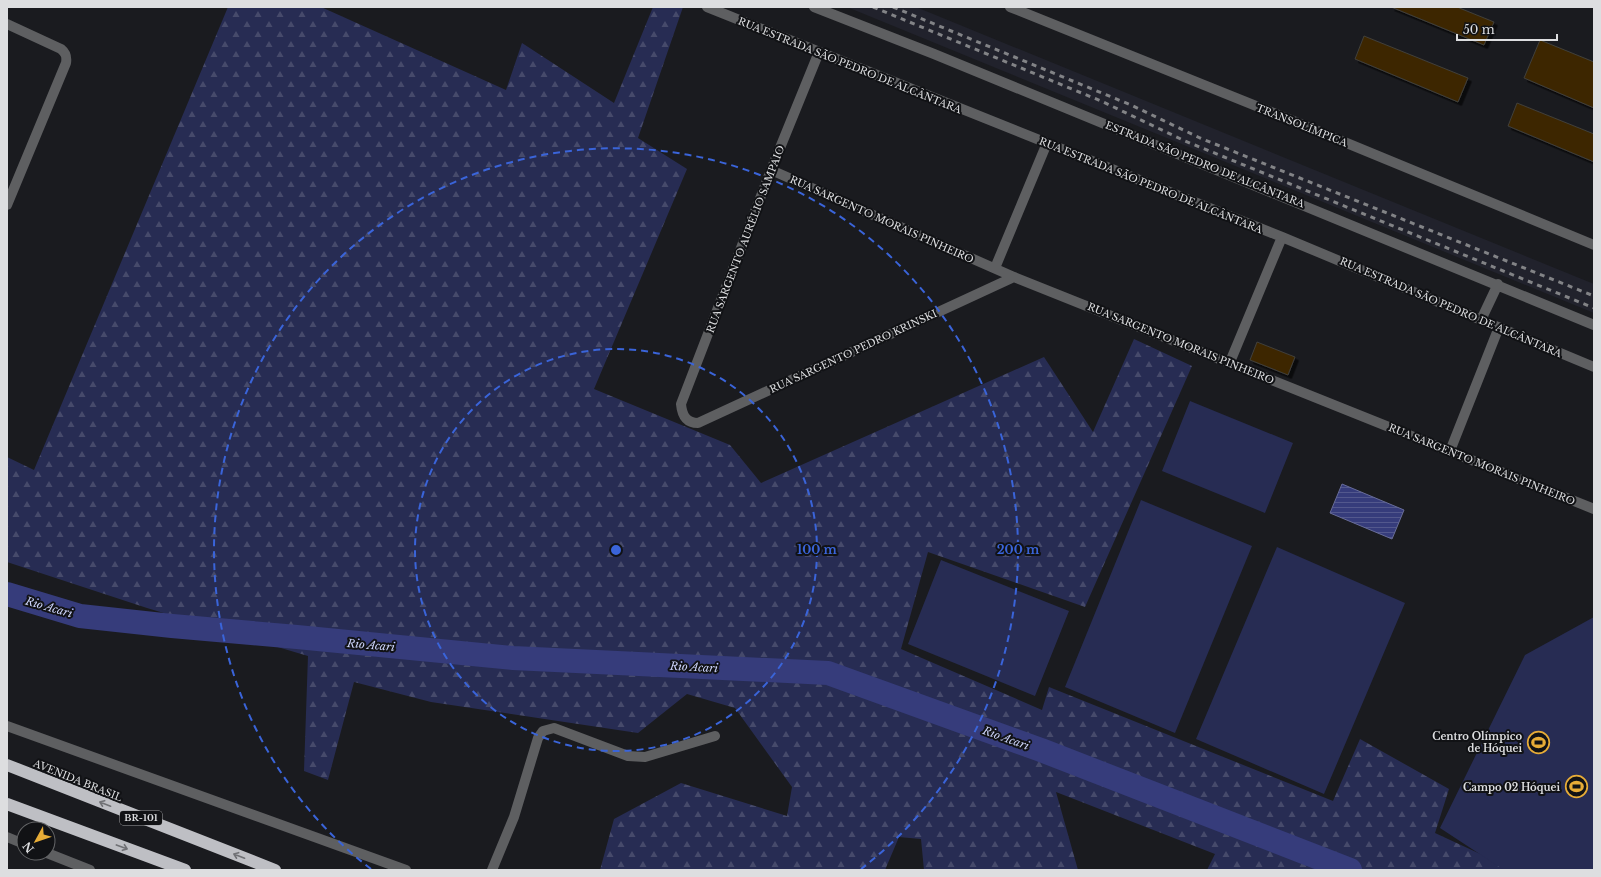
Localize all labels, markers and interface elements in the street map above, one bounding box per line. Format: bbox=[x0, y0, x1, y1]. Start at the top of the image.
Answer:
street label: RUA ESTRADA SÃO PEDRO DE ALCÂNTARA bbox=[736, 14, 964, 117]
scale bar bbox=[1457, 16, 1557, 42]
text: 50 m bbox=[1463, 22, 1495, 37]
street label: TRANSOLÍMPICA bbox=[1254, 100, 1350, 150]
street label: ESTRADA SÃO PEDRO DE ALCÂNTARA bbox=[1103, 117, 1307, 211]
street label: RUA ESTRADA SÃO PEDRO DE ALCÂNTARA bbox=[1037, 134, 1265, 237]
street label: RUA SARGENTO AURÉLIO SAMPAIO bbox=[703, 143, 787, 335]
street label: RUA SARGENTO MORAIS PINHEIRO bbox=[788, 173, 976, 266]
street label: RUA ESTRADA SÃO PEDRO DE ALCÂNTARA bbox=[1338, 254, 1564, 360]
street label: RUA SARGENTO MORAIS PINHEIRO bbox=[1086, 300, 1276, 387]
street label: RUA SARGENTO PEDRO KRINSKI bbox=[767, 307, 939, 396]
street label: RUA SARGENTO MORAIS PINHEIRO bbox=[1387, 421, 1577, 508]
text: 100 m bbox=[797, 542, 838, 557]
text: 200 m bbox=[997, 542, 1040, 557]
centre of rings bbox=[609, 543, 623, 557]
water label: Rio Acari bbox=[23, 593, 74, 620]
water label: Rio Acari bbox=[345, 636, 396, 654]
water label: Rio Acari bbox=[669, 659, 719, 675]
water label: Rio Acari bbox=[980, 723, 1031, 753]
sports icon: Centro Olímpico de Hóquei bbox=[1525, 729, 1551, 755]
place label: Centro Olímpico de Hóquei bbox=[1432, 730, 1522, 755]
street label: AVENIDA BRASIL bbox=[30, 756, 125, 805]
sports icon: Campo 02 Hóquei bbox=[1563, 774, 1589, 800]
place label: Campo 02 Hóquei bbox=[1463, 781, 1560, 794]
one-way arrow bbox=[99, 799, 111, 807]
road number: BR-101 bbox=[120, 811, 162, 825]
north arrow bbox=[16, 821, 56, 861]
text: N bbox=[19, 838, 37, 856]
one-way arrow bbox=[116, 843, 128, 851]
one-way arrow bbox=[233, 851, 245, 859]

